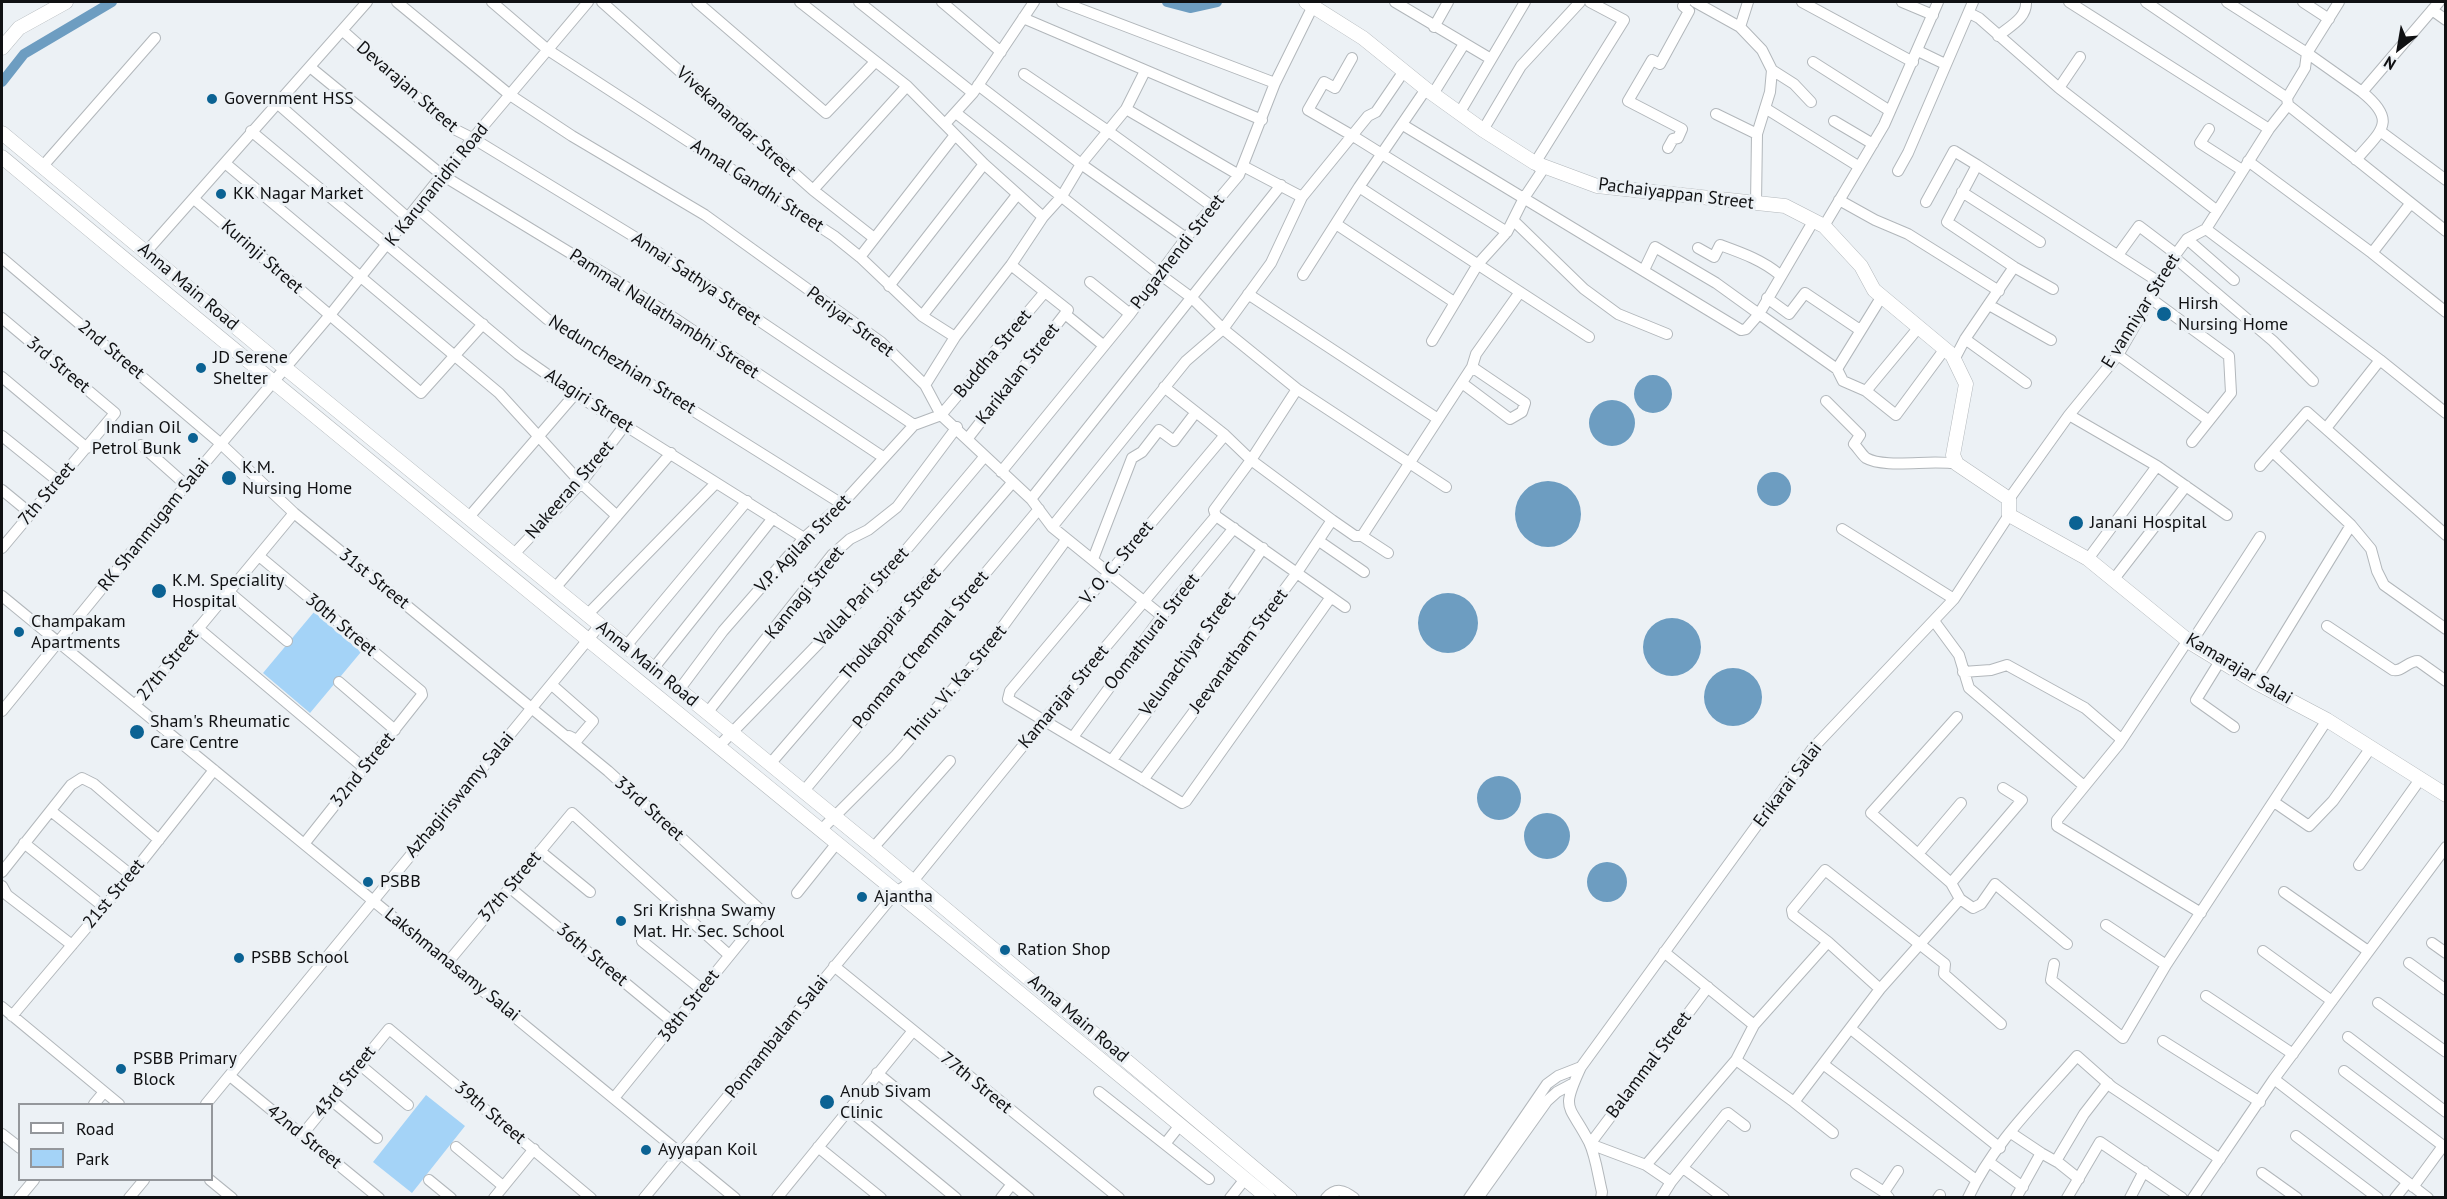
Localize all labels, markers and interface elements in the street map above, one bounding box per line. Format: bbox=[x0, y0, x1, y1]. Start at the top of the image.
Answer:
north arrow bbox=[2369, 18, 2429, 78]
street label: Devarajan Street bbox=[352, 37, 462, 137]
text: N bbox=[2380, 52, 2399, 75]
street label: Vivekanandar Street bbox=[671, 62, 801, 182]
place label: Government HSS bbox=[224, 88, 354, 110]
marker: Government HSS bbox=[205, 92, 219, 106]
street label: K Karunanidhi Road bbox=[381, 119, 493, 251]
street label: Annal Gandhi Street bbox=[686, 135, 828, 237]
street label: Pachaiyappan Street bbox=[1597, 174, 1755, 214]
place label: KK Nagar Market bbox=[233, 183, 363, 205]
marker: KK Nagar Market bbox=[214, 187, 228, 201]
street label: Pugazhendi Street bbox=[1126, 190, 1230, 314]
street label: Kurinji Street bbox=[217, 216, 307, 298]
street label: Annai Sathya Street bbox=[627, 228, 765, 330]
street label: Anna Main Road bbox=[133, 239, 243, 335]
street label: Pammal Nallathambhi Street bbox=[565, 245, 763, 383]
street label: E vanniyar Street bbox=[2097, 250, 2185, 372]
street label: Periyar Street bbox=[802, 282, 898, 362]
place label: Hirsh Nursing Home bbox=[2178, 293, 2288, 336]
street label: Buddha Street bbox=[950, 305, 1036, 403]
marker: Hirsh Nursing Home bbox=[2155, 305, 2173, 323]
street label: Nedunchezhian Street bbox=[544, 311, 700, 419]
street label: 2nd Street bbox=[73, 316, 149, 384]
street label: Karikalan Street bbox=[972, 319, 1064, 429]
street label: 3rd Street bbox=[22, 332, 94, 398]
place label: JD Serene Shelter bbox=[213, 347, 288, 389]
marker: JD Serene Shelter bbox=[194, 361, 208, 375]
street label: Alagiri Street bbox=[541, 364, 637, 438]
place label: Indian Oil Petrol Bunk bbox=[92, 417, 181, 460]
marker: Indian Oil Petrol Bunk bbox=[186, 431, 200, 445]
street label: Nakeeran Street bbox=[521, 436, 619, 544]
street label: RK Shanmugam Salai bbox=[94, 454, 214, 596]
place label: K.M. Nursing Home bbox=[242, 457, 352, 500]
street label: 7th Street bbox=[14, 458, 80, 530]
marker: K.M. Nursing Home bbox=[220, 469, 238, 487]
street label: V.P. Agilan Street bbox=[751, 490, 855, 598]
place label: Janani Hospital bbox=[2090, 512, 2207, 534]
marker: Janani Hospital bbox=[2067, 514, 2085, 532]
street label: V. O. C. Street bbox=[1076, 517, 1158, 609]
street label: Kannagi Street bbox=[761, 542, 849, 644]
street label: Vallal Pari Street bbox=[811, 543, 913, 651]
street label: 31st Street bbox=[335, 544, 413, 614]
street label: Tholkappiar Street bbox=[836, 563, 946, 685]
street label: Ponmana Chemmal Street bbox=[849, 567, 993, 733]
street label: Oomathurai Street bbox=[1100, 569, 1204, 695]
place label: K.M. Speciality Hospital bbox=[172, 570, 284, 612]
marker: K.M. Speciality Hospital bbox=[150, 582, 168, 600]
street label: Jeevanatham Street bbox=[1185, 585, 1293, 717]
street label: Velunachiyar Street bbox=[1135, 587, 1241, 721]
street label: 30th Street bbox=[301, 589, 381, 661]
place label: Champakam Apartments bbox=[31, 611, 125, 654]
street label: Anna Main Road bbox=[592, 616, 702, 712]
street label: Thiru. Vi. Ka. Street bbox=[901, 621, 1011, 747]
marker: Champakam Apartments bbox=[12, 625, 26, 639]
street label: 27th Street bbox=[133, 625, 203, 705]
street label: Kamarajar Salai bbox=[2182, 629, 2296, 709]
street label: Kamarajar Street bbox=[1014, 641, 1114, 753]
place label: Sham's Rheumatic Care Centre bbox=[150, 711, 290, 754]
marker: Sham's Rheumatic Care Centre bbox=[128, 723, 146, 741]
street label: 32nd Street bbox=[326, 728, 400, 812]
street label: Azhagiriswamy Salai bbox=[401, 728, 519, 862]
street label: Erikarai Salai bbox=[1749, 738, 1827, 832]
street label: 33rd Street bbox=[610, 772, 688, 846]
street label: 37th Street bbox=[474, 847, 546, 927]
street label: 21st Street bbox=[79, 855, 149, 933]
place label: PSBB bbox=[380, 871, 421, 893]
marker: PSBB bbox=[361, 875, 375, 889]
place label: Ajantha bbox=[874, 886, 933, 908]
marker: Ajantha bbox=[855, 890, 869, 904]
place label: Sri Krishna Swamy Mat. Hr. Sec. School bbox=[633, 900, 784, 942]
street label: Lakshmanasamy Salai bbox=[380, 904, 524, 1026]
marker: Sri Krishna Swamy Mat. Hr. Sec. School bbox=[614, 914, 628, 928]
street label: 36th Street bbox=[552, 919, 632, 991]
place label: Ration Shop bbox=[1017, 939, 1110, 961]
marker: Ration Shop bbox=[998, 943, 1012, 957]
place label: PSBB School bbox=[251, 947, 349, 969]
marker: PSBB School bbox=[232, 951, 246, 965]
street label: 38th Street bbox=[654, 965, 724, 1047]
street label: Ponnambalam Salai bbox=[721, 971, 833, 1103]
street label: Anna Main Road bbox=[1023, 971, 1133, 1067]
street label: Balammal Street bbox=[1602, 1007, 1696, 1123]
street label: 43rd Street bbox=[309, 1042, 381, 1122]
place label: PSBB Primary Block bbox=[133, 1048, 237, 1090]
street label: 77th Street bbox=[936, 1048, 1016, 1118]
marker: PSBB Primary Block bbox=[114, 1062, 128, 1076]
street label: 39th Street bbox=[450, 1077, 530, 1149]
place label: Anub Sivam Clinic bbox=[840, 1081, 931, 1124]
marker: Anub Sivam Clinic bbox=[818, 1093, 836, 1111]
street label: 42nd Street bbox=[262, 1100, 346, 1174]
legend bbox=[18, 1103, 213, 1181]
text: Road bbox=[76, 1117, 114, 1140]
place label: Ayyapan Koil bbox=[658, 1139, 757, 1161]
marker: Ayyapan Koil bbox=[639, 1143, 653, 1157]
text: Park bbox=[76, 1147, 109, 1170]

